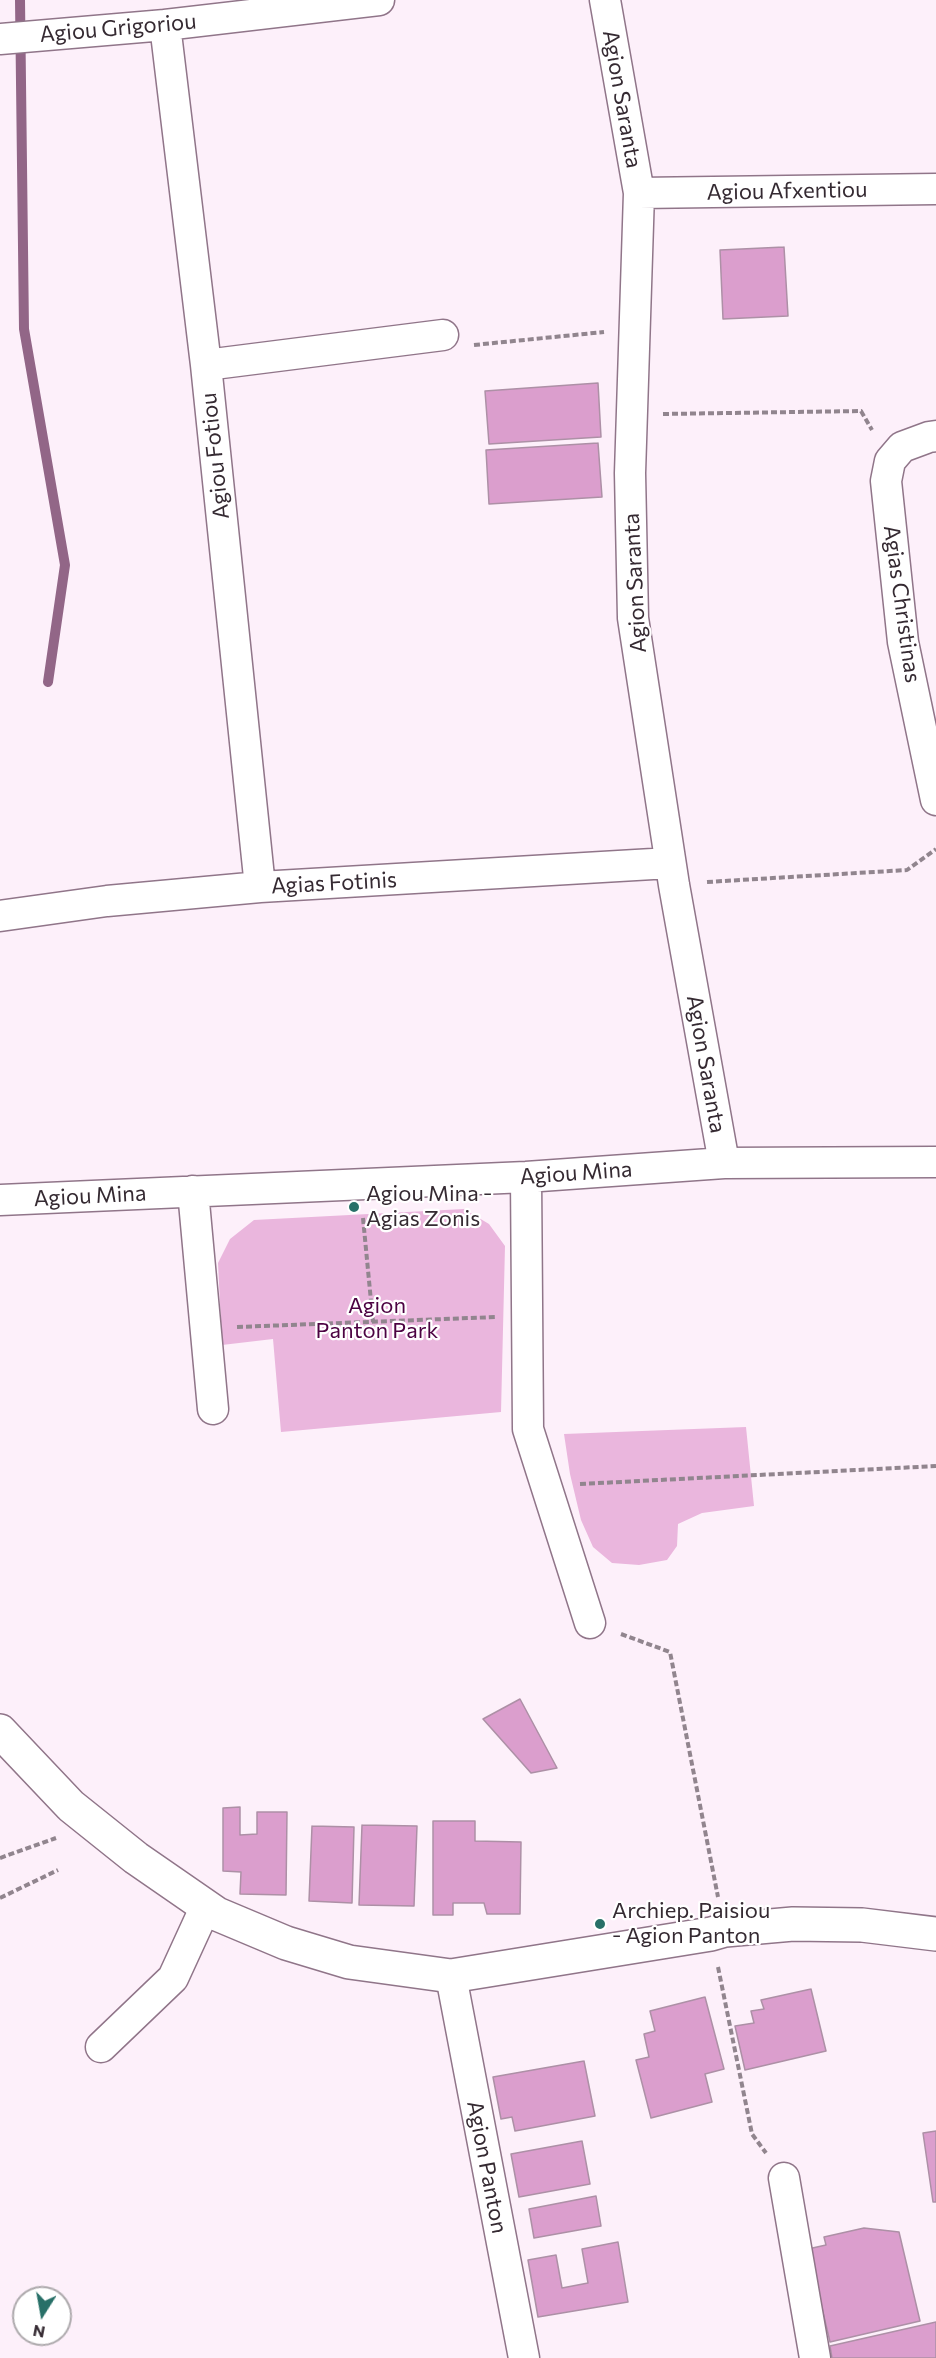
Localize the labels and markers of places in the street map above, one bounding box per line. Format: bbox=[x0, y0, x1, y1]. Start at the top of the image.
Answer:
place label: Agiou Mina - Agias Zonis bbox=[366, 1181, 492, 1232]
marker: Agiou Mina - Agias Zonis bbox=[347, 1200, 361, 1214]
place label: Archiep. Paisiou - Agion Panton bbox=[612, 1898, 770, 1950]
marker: Archiep. Paisiou - Agion Panton bbox=[593, 1917, 607, 1931]

